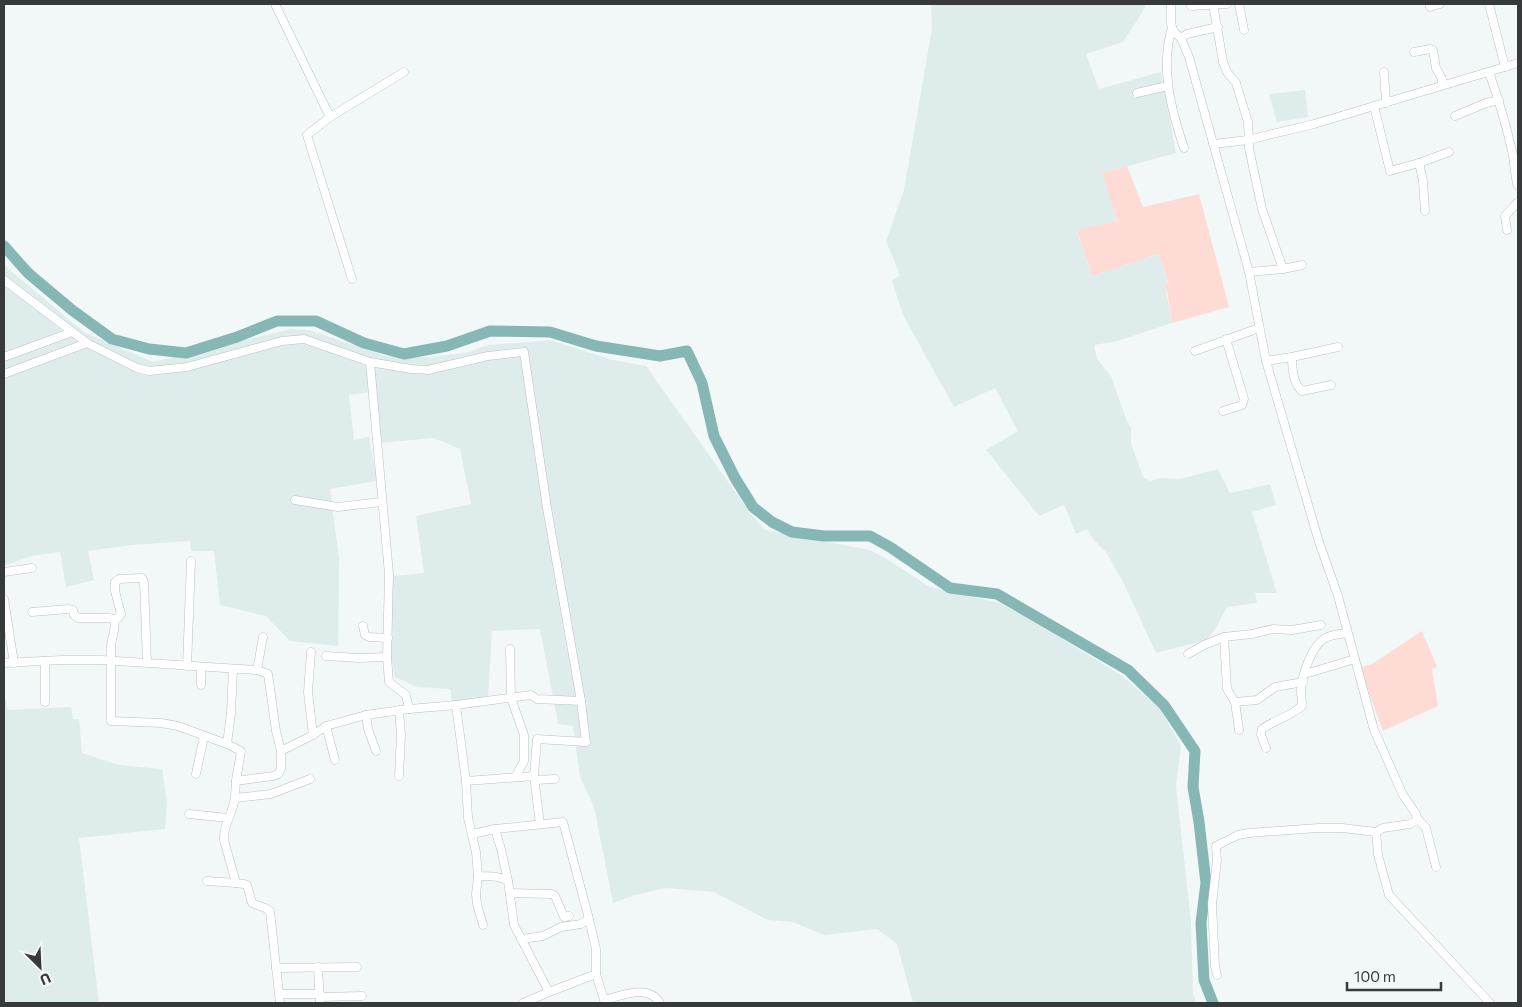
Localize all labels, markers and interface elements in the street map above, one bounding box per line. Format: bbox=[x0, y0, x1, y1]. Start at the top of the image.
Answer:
north arrow bbox=[15, 942, 65, 992]
scale bar bbox=[1347, 960, 1441, 992]
text: 100 m bbox=[1354, 967, 1396, 985]
text: U bbox=[37, 969, 54, 989]

